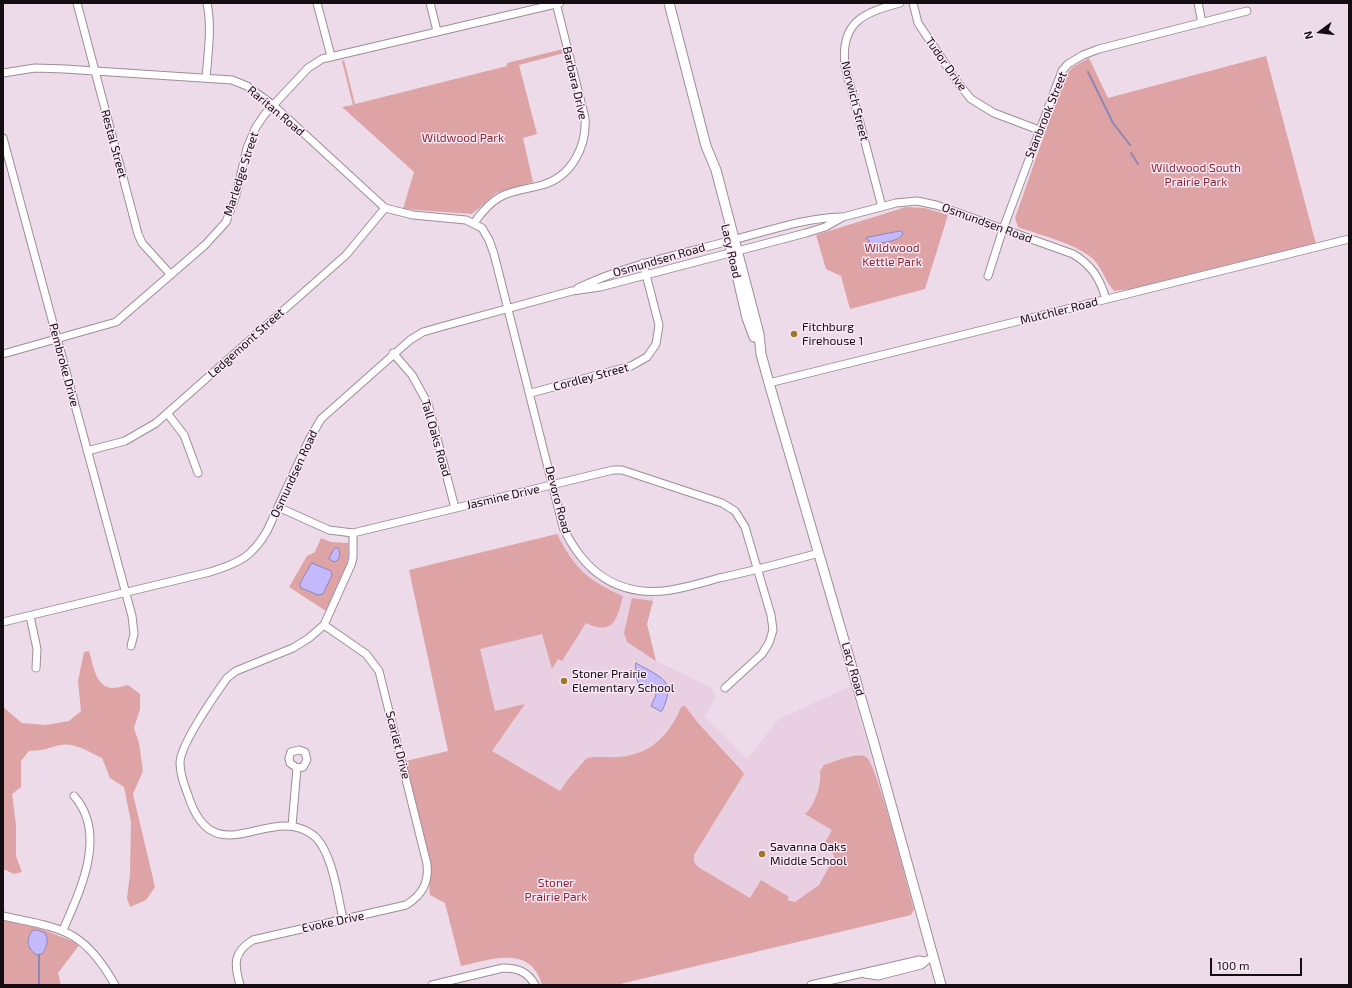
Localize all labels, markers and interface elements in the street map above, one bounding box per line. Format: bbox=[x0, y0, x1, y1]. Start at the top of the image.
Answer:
north arrow bbox=[1300, 12, 1340, 52]
text: N bbox=[1301, 30, 1315, 41]
street label: Tudor Drive bbox=[922, 34, 970, 94]
street label: Barbara Drive bbox=[560, 45, 590, 121]
street label: Norwich Street bbox=[838, 60, 872, 142]
street label: Stanbrook Street bbox=[1022, 70, 1070, 160]
street label: Raritan Road bbox=[244, 83, 308, 139]
street label: Restal Street bbox=[98, 108, 130, 180]
street label: Marledge Street bbox=[221, 130, 261, 218]
park label: Wildwood Park bbox=[422, 131, 504, 145]
park label: Wildwood South Prairie Park bbox=[1151, 161, 1241, 189]
street label: Osmundsen Road bbox=[940, 200, 1034, 246]
street label: Lacy Road bbox=[718, 222, 744, 280]
street label: Osmundsen Road bbox=[611, 240, 707, 280]
park label: Wildwood Kettle Park bbox=[862, 241, 922, 269]
street label: Mutchler Road bbox=[1018, 294, 1100, 328]
street label: Ledgemont Street bbox=[205, 305, 287, 381]
place label: Fitchburg Firehouse 1 bbox=[802, 320, 863, 348]
street label: Pembroke Drive bbox=[46, 322, 82, 408]
marker: Fitchburg Firehouse 1 bbox=[789, 329, 799, 339]
street label: Cordley Street bbox=[552, 360, 630, 394]
street label: Tall Oaks Road bbox=[418, 398, 454, 478]
street label: Osmundsen Road bbox=[267, 428, 321, 520]
street label: Devoro Road bbox=[542, 465, 574, 535]
street label: Jasmine Drive bbox=[465, 482, 541, 512]
street label: Lacy Road bbox=[838, 640, 868, 698]
place label: Stoner Prairie Elementary School bbox=[572, 667, 674, 695]
marker: Stoner Prairie Elementary School bbox=[559, 676, 569, 686]
street label: Scarlet Drive bbox=[383, 709, 413, 781]
place label: Savanna Oaks Middle School bbox=[770, 840, 847, 868]
marker: Savanna Oaks Middle School bbox=[757, 849, 767, 859]
park label: Stoner Prairie Park bbox=[525, 876, 587, 904]
street label: Evoke Drive bbox=[301, 908, 365, 936]
scale bar bbox=[1212, 950, 1304, 976]
text: 100 m bbox=[1217, 958, 1249, 972]

